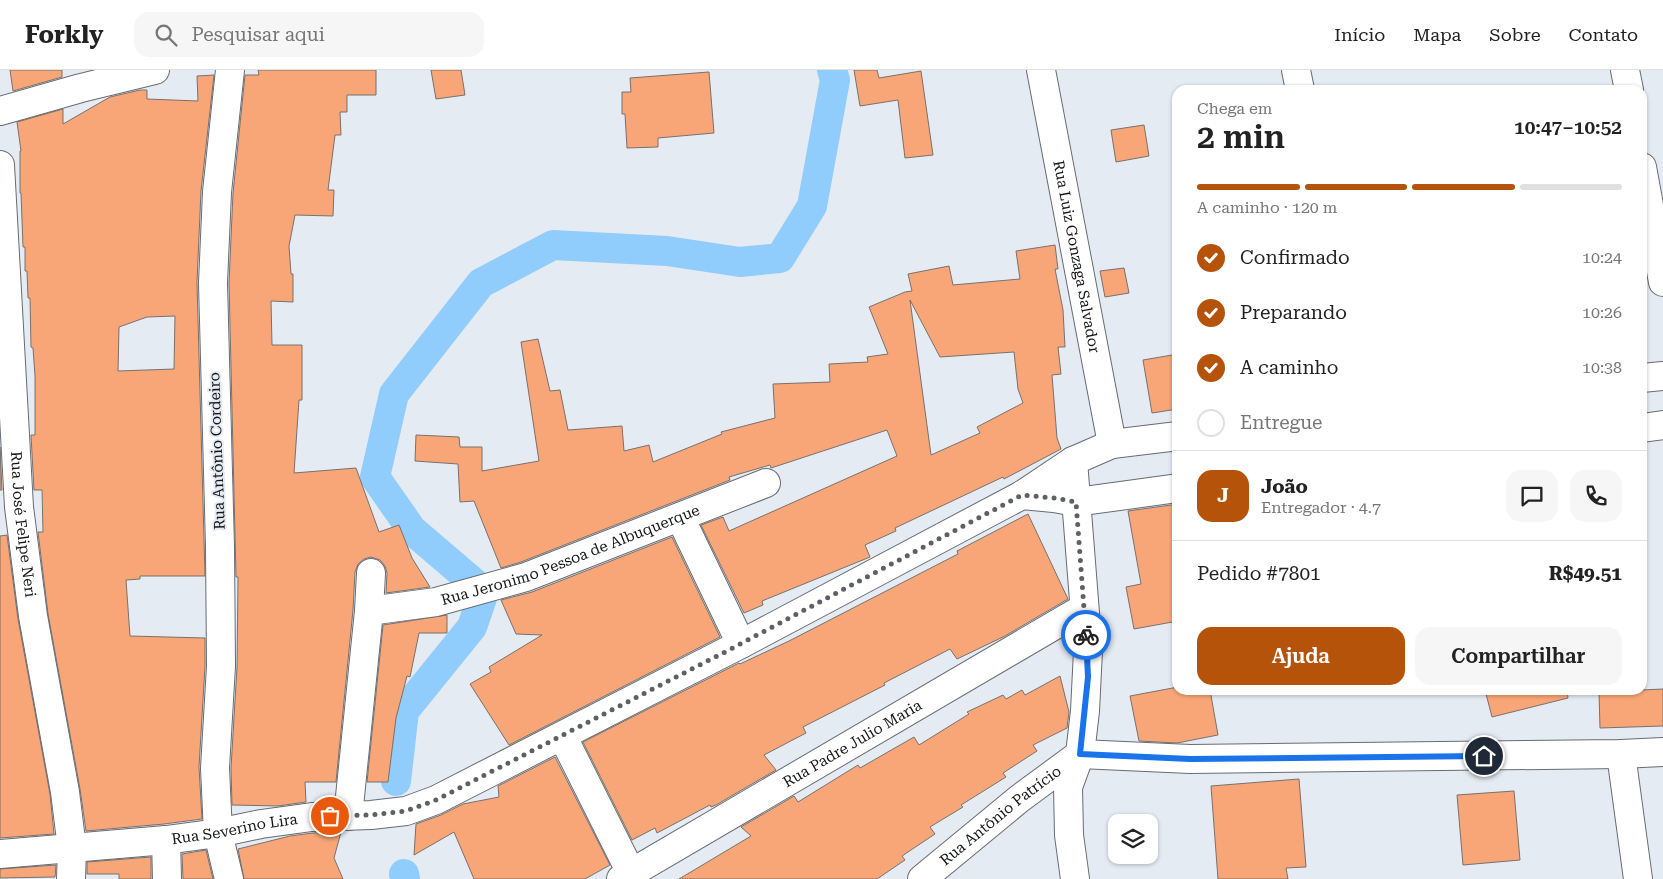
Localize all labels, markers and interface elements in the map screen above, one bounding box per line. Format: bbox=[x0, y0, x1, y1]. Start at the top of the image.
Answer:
search box bbox=[134, 12, 484, 57]
text: Forkly bbox=[25, 21, 104, 49]
icon: search bbox=[152, 21, 180, 49]
text: Pesquisar aqui bbox=[192, 23, 325, 46]
text: Início bbox=[1334, 24, 1385, 45]
text: Mapa bbox=[1413, 24, 1461, 45]
text: Sobre bbox=[1489, 24, 1541, 45]
text: Contato bbox=[1569, 24, 1638, 45]
text: Chega em bbox=[1197, 99, 1272, 118]
text: 10:47–10:52 bbox=[1514, 116, 1622, 139]
text: 2 min bbox=[1197, 118, 1285, 156]
street label: Rua Luiz Gonzaga Salvador bbox=[1049, 159, 1104, 354]
text: A caminho · 120 m bbox=[1197, 198, 1337, 217]
icon: check bbox=[1197, 244, 1225, 272]
text: Confirmado bbox=[1240, 246, 1350, 269]
text: 10:24 bbox=[1582, 248, 1622, 267]
icon: check bbox=[1197, 299, 1225, 327]
text: Preparando bbox=[1240, 301, 1347, 324]
text: 10:26 bbox=[1582, 303, 1622, 322]
icon: check bbox=[1197, 354, 1225, 382]
text: A caminho bbox=[1240, 356, 1338, 379]
text: 10:38 bbox=[1582, 358, 1622, 377]
street label: Rua Antônio Cordeiro bbox=[205, 372, 229, 530]
text: Entregue bbox=[1240, 411, 1323, 434]
street label: Rua José Felipe Neri bbox=[7, 451, 40, 599]
button: chat bbox=[1506, 470, 1558, 522]
button: phone bbox=[1570, 470, 1622, 522]
text: João bbox=[1261, 475, 1308, 498]
text: J bbox=[1217, 484, 1229, 507]
text: Entregador · 4.7 bbox=[1261, 498, 1381, 517]
street label: Rua Jeronimo Pessoa de Albuquerque bbox=[439, 501, 702, 609]
text: Pedido #7801 bbox=[1197, 562, 1321, 585]
text: R$49.51 bbox=[1549, 562, 1622, 585]
courier bbox=[1061, 610, 1111, 660]
icon: bike bbox=[1072, 621, 1100, 649]
button: Ajuda bbox=[1197, 627, 1405, 685]
button: Compartilhar bbox=[1415, 627, 1622, 685]
street label: Rua Padre Julio Maria bbox=[780, 696, 925, 791]
pin bbox=[1463, 735, 1505, 777]
icon: home bbox=[1470, 742, 1498, 770]
street label: Rua Antônio Patrício bbox=[936, 762, 1065, 869]
pin bbox=[309, 795, 351, 837]
icon: bag bbox=[316, 802, 344, 830]
street label: Rua Severino Lira bbox=[170, 810, 299, 848]
map controls bbox=[1108, 814, 1158, 864]
button: layers bbox=[1108, 814, 1158, 864]

